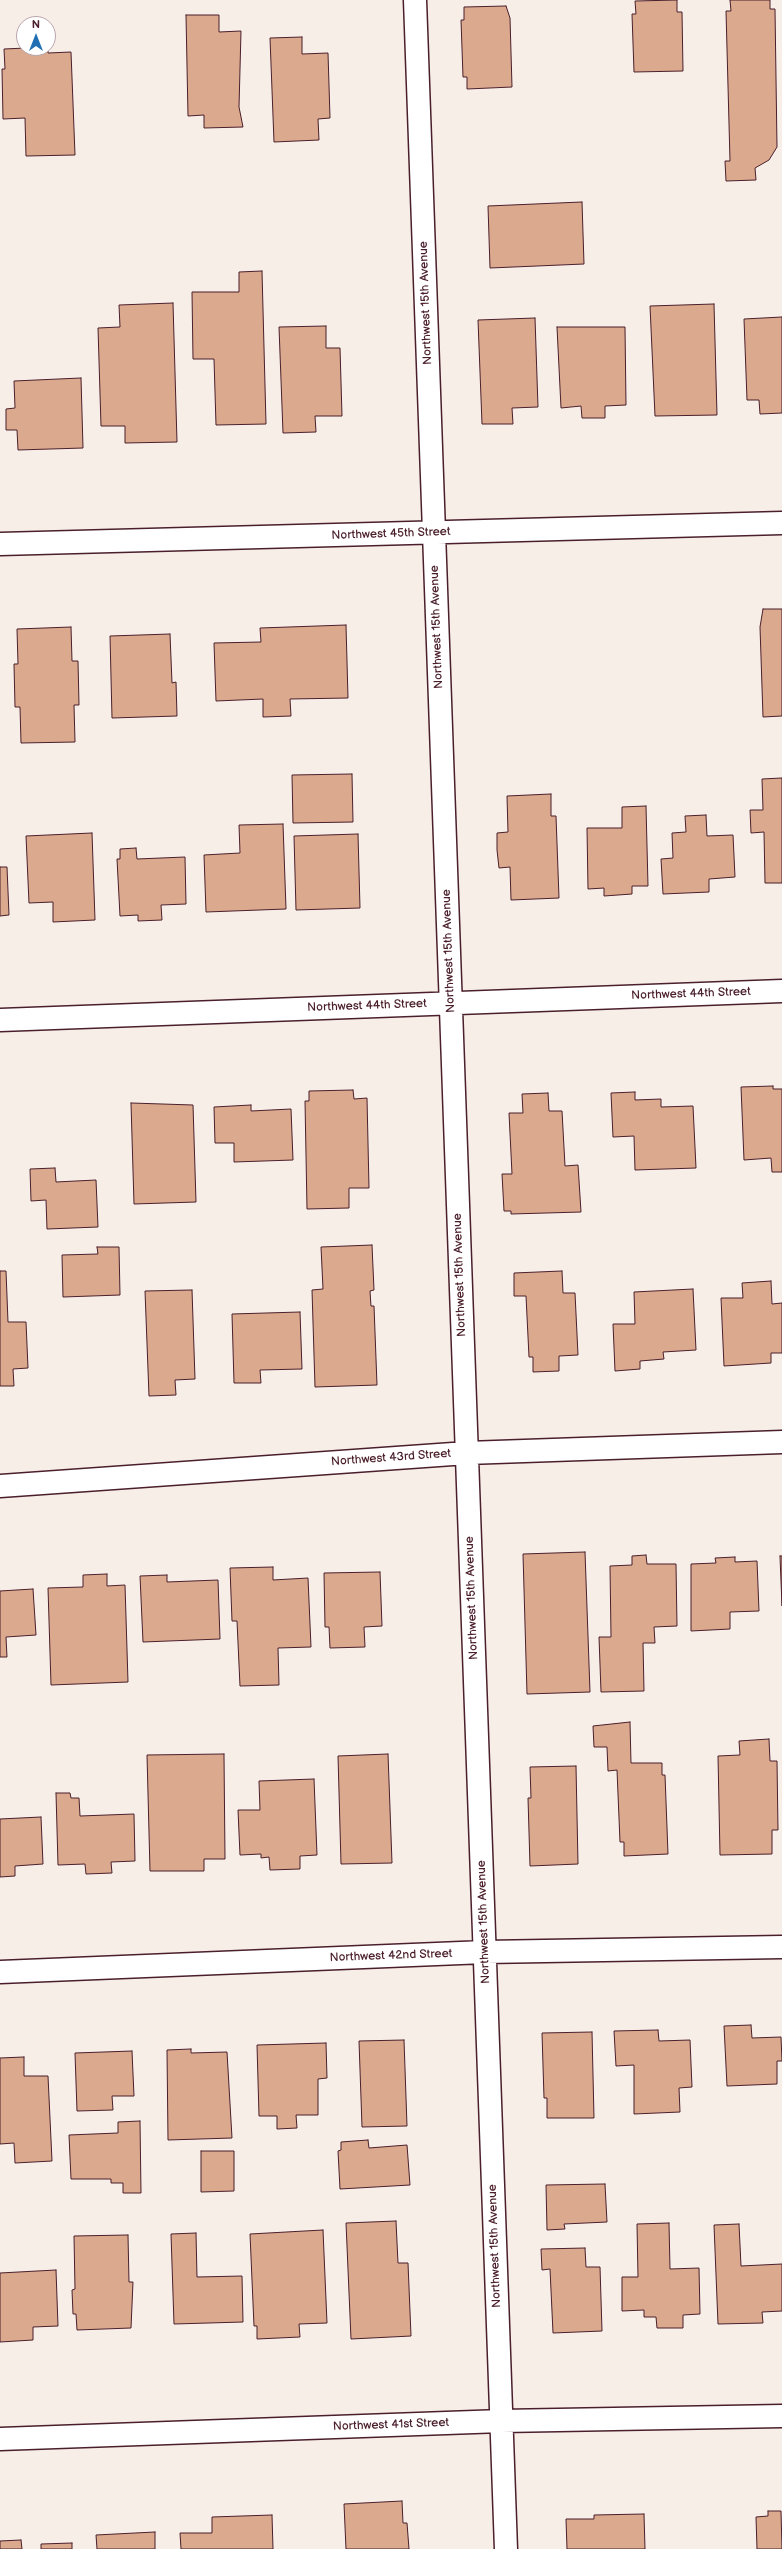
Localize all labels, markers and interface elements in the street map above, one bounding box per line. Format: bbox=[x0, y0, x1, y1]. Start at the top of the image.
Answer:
north arrow bbox=[16, 16, 56, 56]
text: N bbox=[32, 18, 40, 31]
street label: Northwest 15th Avenue bbox=[417, 241, 435, 365]
street label: Northwest 45th Street bbox=[331, 525, 451, 543]
street label: Northwest 15th Avenue bbox=[428, 565, 446, 689]
street label: Northwest 15th Avenue bbox=[440, 889, 458, 1013]
street label: Northwest 44th Street bbox=[631, 985, 751, 1003]
street label: Northwest 44th Street bbox=[307, 997, 427, 1015]
street label: Northwest 15th Avenue bbox=[451, 1213, 469, 1337]
street label: Northwest 43rd Street bbox=[330, 1447, 452, 1469]
street label: Northwest 15th Avenue bbox=[463, 1536, 481, 1660]
street label: Northwest 15th Avenue bbox=[475, 1860, 493, 1984]
street label: Northwest 42nd Street bbox=[329, 1947, 453, 1965]
street label: Northwest 15th Avenue bbox=[486, 2184, 504, 2308]
street label: Northwest 41st Street bbox=[333, 2416, 449, 2434]

